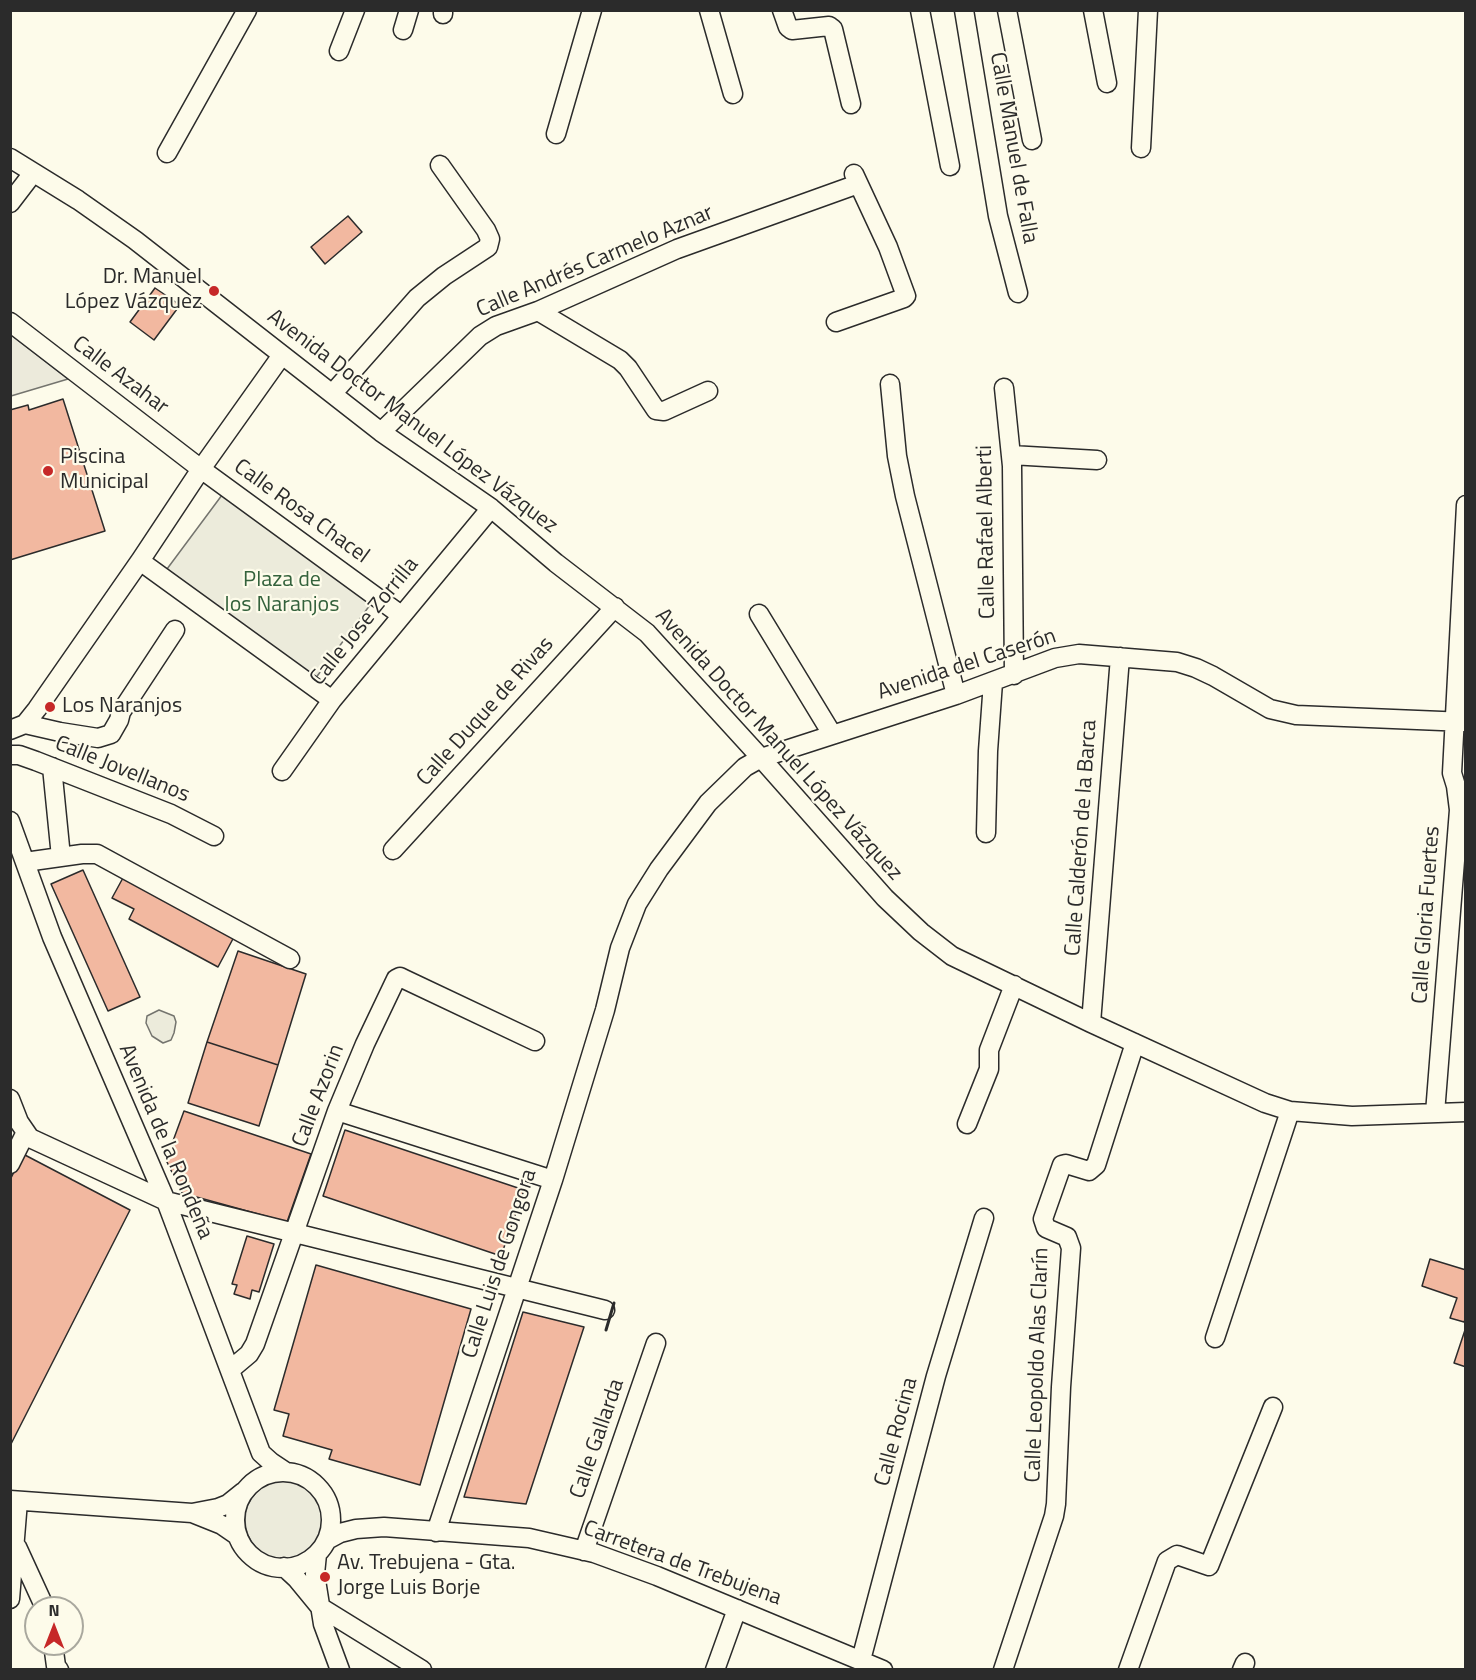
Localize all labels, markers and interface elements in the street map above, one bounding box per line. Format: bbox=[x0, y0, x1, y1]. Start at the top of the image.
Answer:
street label: Calle Manuel de Falla bbox=[983, 50, 1043, 246]
street label: Calle Andrés Carmelo Aznar bbox=[473, 200, 717, 324]
place label: Dr. Manuel López Vázquez bbox=[65, 265, 202, 316]
marker: Dr. Manuel López Vázquez bbox=[207, 284, 221, 298]
street label: Avenida Doctor Manuel López Vázquez bbox=[262, 304, 562, 540]
street label: Calle Azahar bbox=[67, 331, 173, 421]
place label: Piscina Municipal bbox=[60, 445, 149, 496]
street label: Calle Rafael Alberti bbox=[972, 445, 1002, 619]
street label: Calle Rosa Chacel bbox=[228, 454, 374, 570]
marker: Piscina Municipal bbox=[41, 464, 55, 478]
street label: Calle Jose Zorrilla bbox=[305, 552, 425, 692]
park label: Plaza de los Naranjos bbox=[225, 568, 339, 620]
street label: Avenida Doctor Manuel López Vázquez bbox=[649, 604, 907, 886]
street label: Avenida del Caserón bbox=[874, 624, 1060, 706]
street label: Calle Duque de Rivas bbox=[412, 632, 560, 792]
place label: Los Naranjos bbox=[62, 694, 182, 720]
marker: Los Naranjos bbox=[43, 700, 57, 714]
street label: Calle Calderón de la Barca bbox=[1061, 719, 1103, 957]
street label: Calle Jovellanos bbox=[51, 731, 193, 809]
street label: Calle Gloria Fuertes bbox=[1408, 825, 1446, 1005]
street label: Avenida de la Rondeña bbox=[112, 1041, 218, 1243]
street label: Calle Azorin bbox=[287, 1041, 351, 1151]
street label: Calle Luis de Gongora bbox=[457, 1166, 543, 1362]
street label: Calle Leopoldo Alas Clarín bbox=[1021, 1247, 1055, 1483]
street label: Calle Rocina bbox=[870, 1375, 924, 1489]
street label: Calle Gallarda bbox=[565, 1376, 631, 1502]
street label: Carretera de Trebujena bbox=[579, 1516, 785, 1612]
place label: Av. Trebujena - Gta. Jorge Luis Borje bbox=[337, 1551, 516, 1603]
marker: Av. Trebujena - Gta. Jorge Luis Borje bbox=[318, 1570, 332, 1584]
north arrow bbox=[24, 1596, 84, 1656]
text: N bbox=[48, 1598, 60, 1622]

